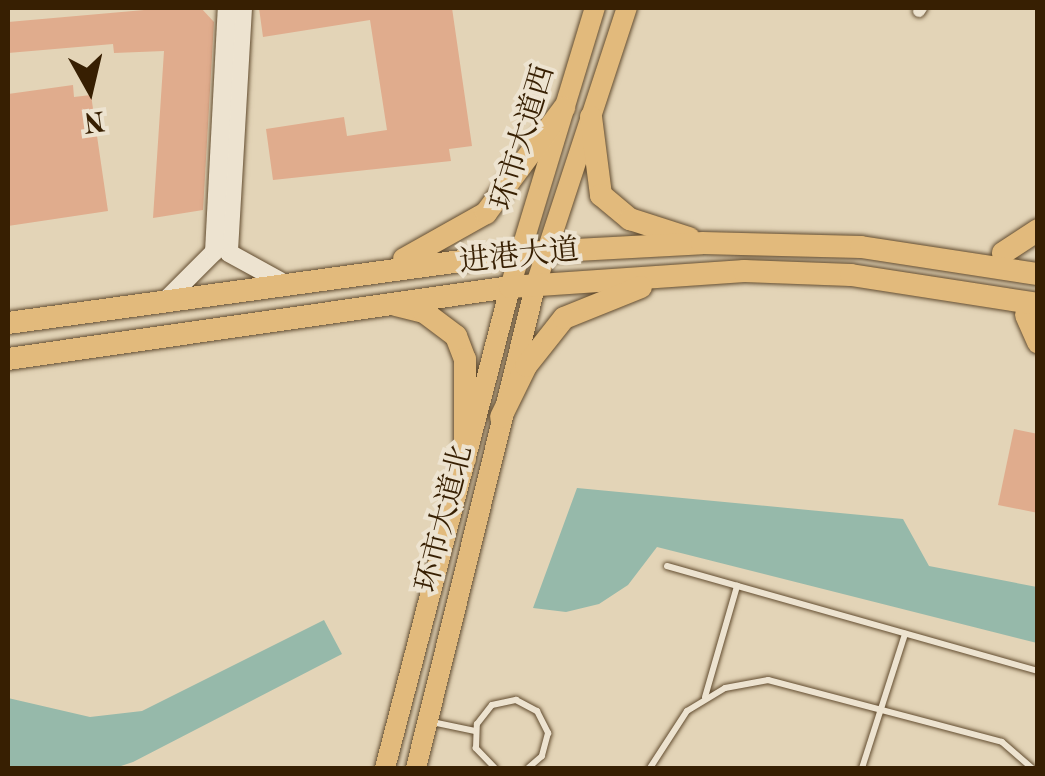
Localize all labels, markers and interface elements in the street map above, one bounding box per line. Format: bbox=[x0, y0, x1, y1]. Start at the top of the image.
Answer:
north arrow bbox=[40, 40, 140, 140]
street label: 环市大道西 bbox=[485, 61, 563, 215]
text: N bbox=[82, 104, 107, 135]
street label: 进港大道 bbox=[457, 233, 581, 281]
street label: 环市大道北 bbox=[409, 442, 481, 596]

